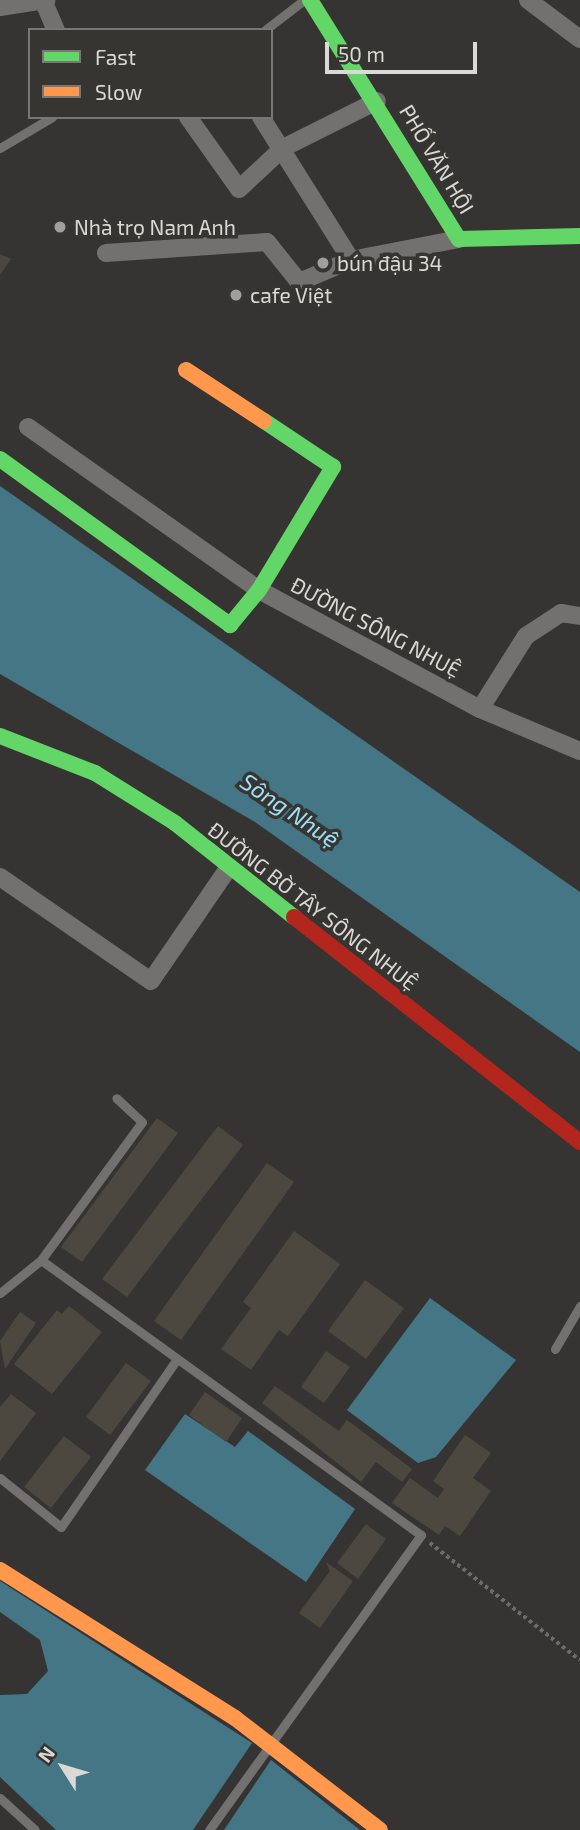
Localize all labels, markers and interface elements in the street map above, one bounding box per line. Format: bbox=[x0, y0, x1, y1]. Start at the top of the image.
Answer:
legend bbox=[28, 28, 273, 119]
scale bar bbox=[328, 28, 480, 72]
text: 50 m bbox=[338, 41, 385, 66]
text: Fast bbox=[95, 44, 136, 69]
text: Slow bbox=[95, 79, 142, 104]
street label: PHỐ VĂN HỘI bbox=[394, 100, 480, 218]
place label: Nhà trọ Nam Anh bbox=[74, 214, 237, 240]
marker: Nhà trọ Nam Anh bbox=[52, 219, 68, 235]
place label: bún đậu 34 bbox=[337, 250, 443, 276]
marker: bún đậu 34 bbox=[315, 255, 331, 271]
place label: cafe Việt bbox=[250, 282, 333, 308]
marker: cafe Việt bbox=[228, 287, 244, 303]
street label: ĐƯỜNG SÔNG NHUỆ bbox=[287, 572, 465, 682]
water label: Sông Nhuệ bbox=[236, 767, 344, 853]
street label: ĐƯỜNG BỜ TÂY SÔNG NHUỆ bbox=[203, 816, 423, 996]
north arrow bbox=[28, 1732, 98, 1802]
text: N bbox=[33, 1742, 59, 1766]

